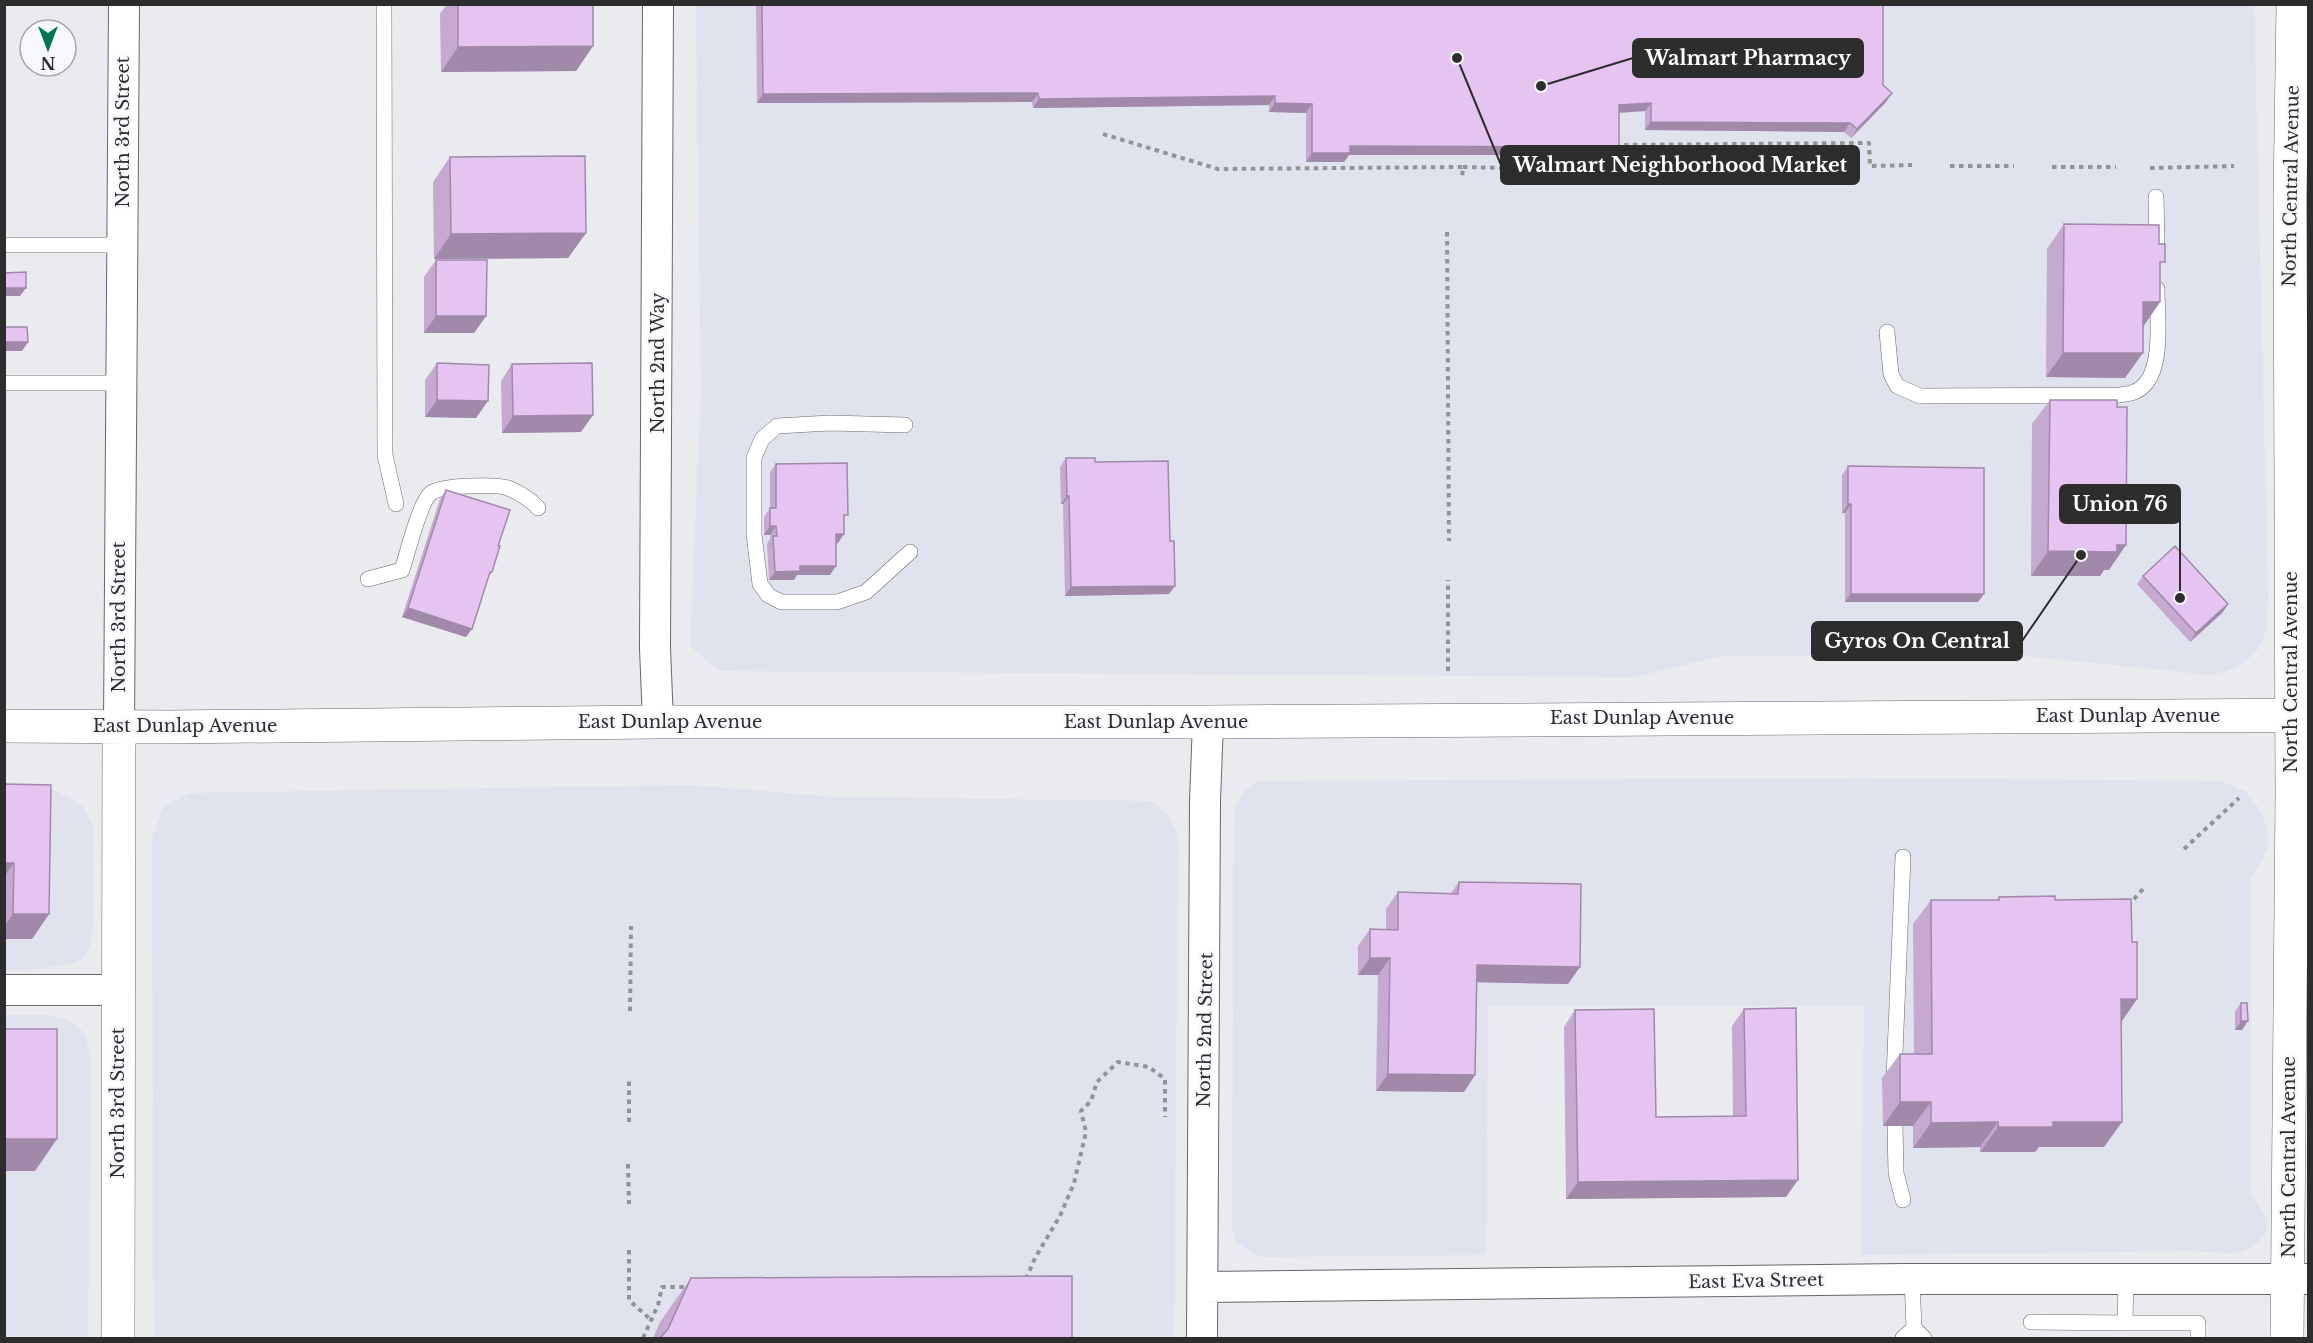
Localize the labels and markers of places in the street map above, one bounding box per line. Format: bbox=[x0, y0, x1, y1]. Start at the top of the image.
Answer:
callout: Walmart Pharmacy bbox=[1633, 39, 1863, 77]
callout: Walmart Neighborhood Market bbox=[1501, 146, 1859, 184]
callout: Union 76 bbox=[2060, 485, 2180, 523]
callout: Gyros On Central bbox=[1812, 622, 2022, 660]

